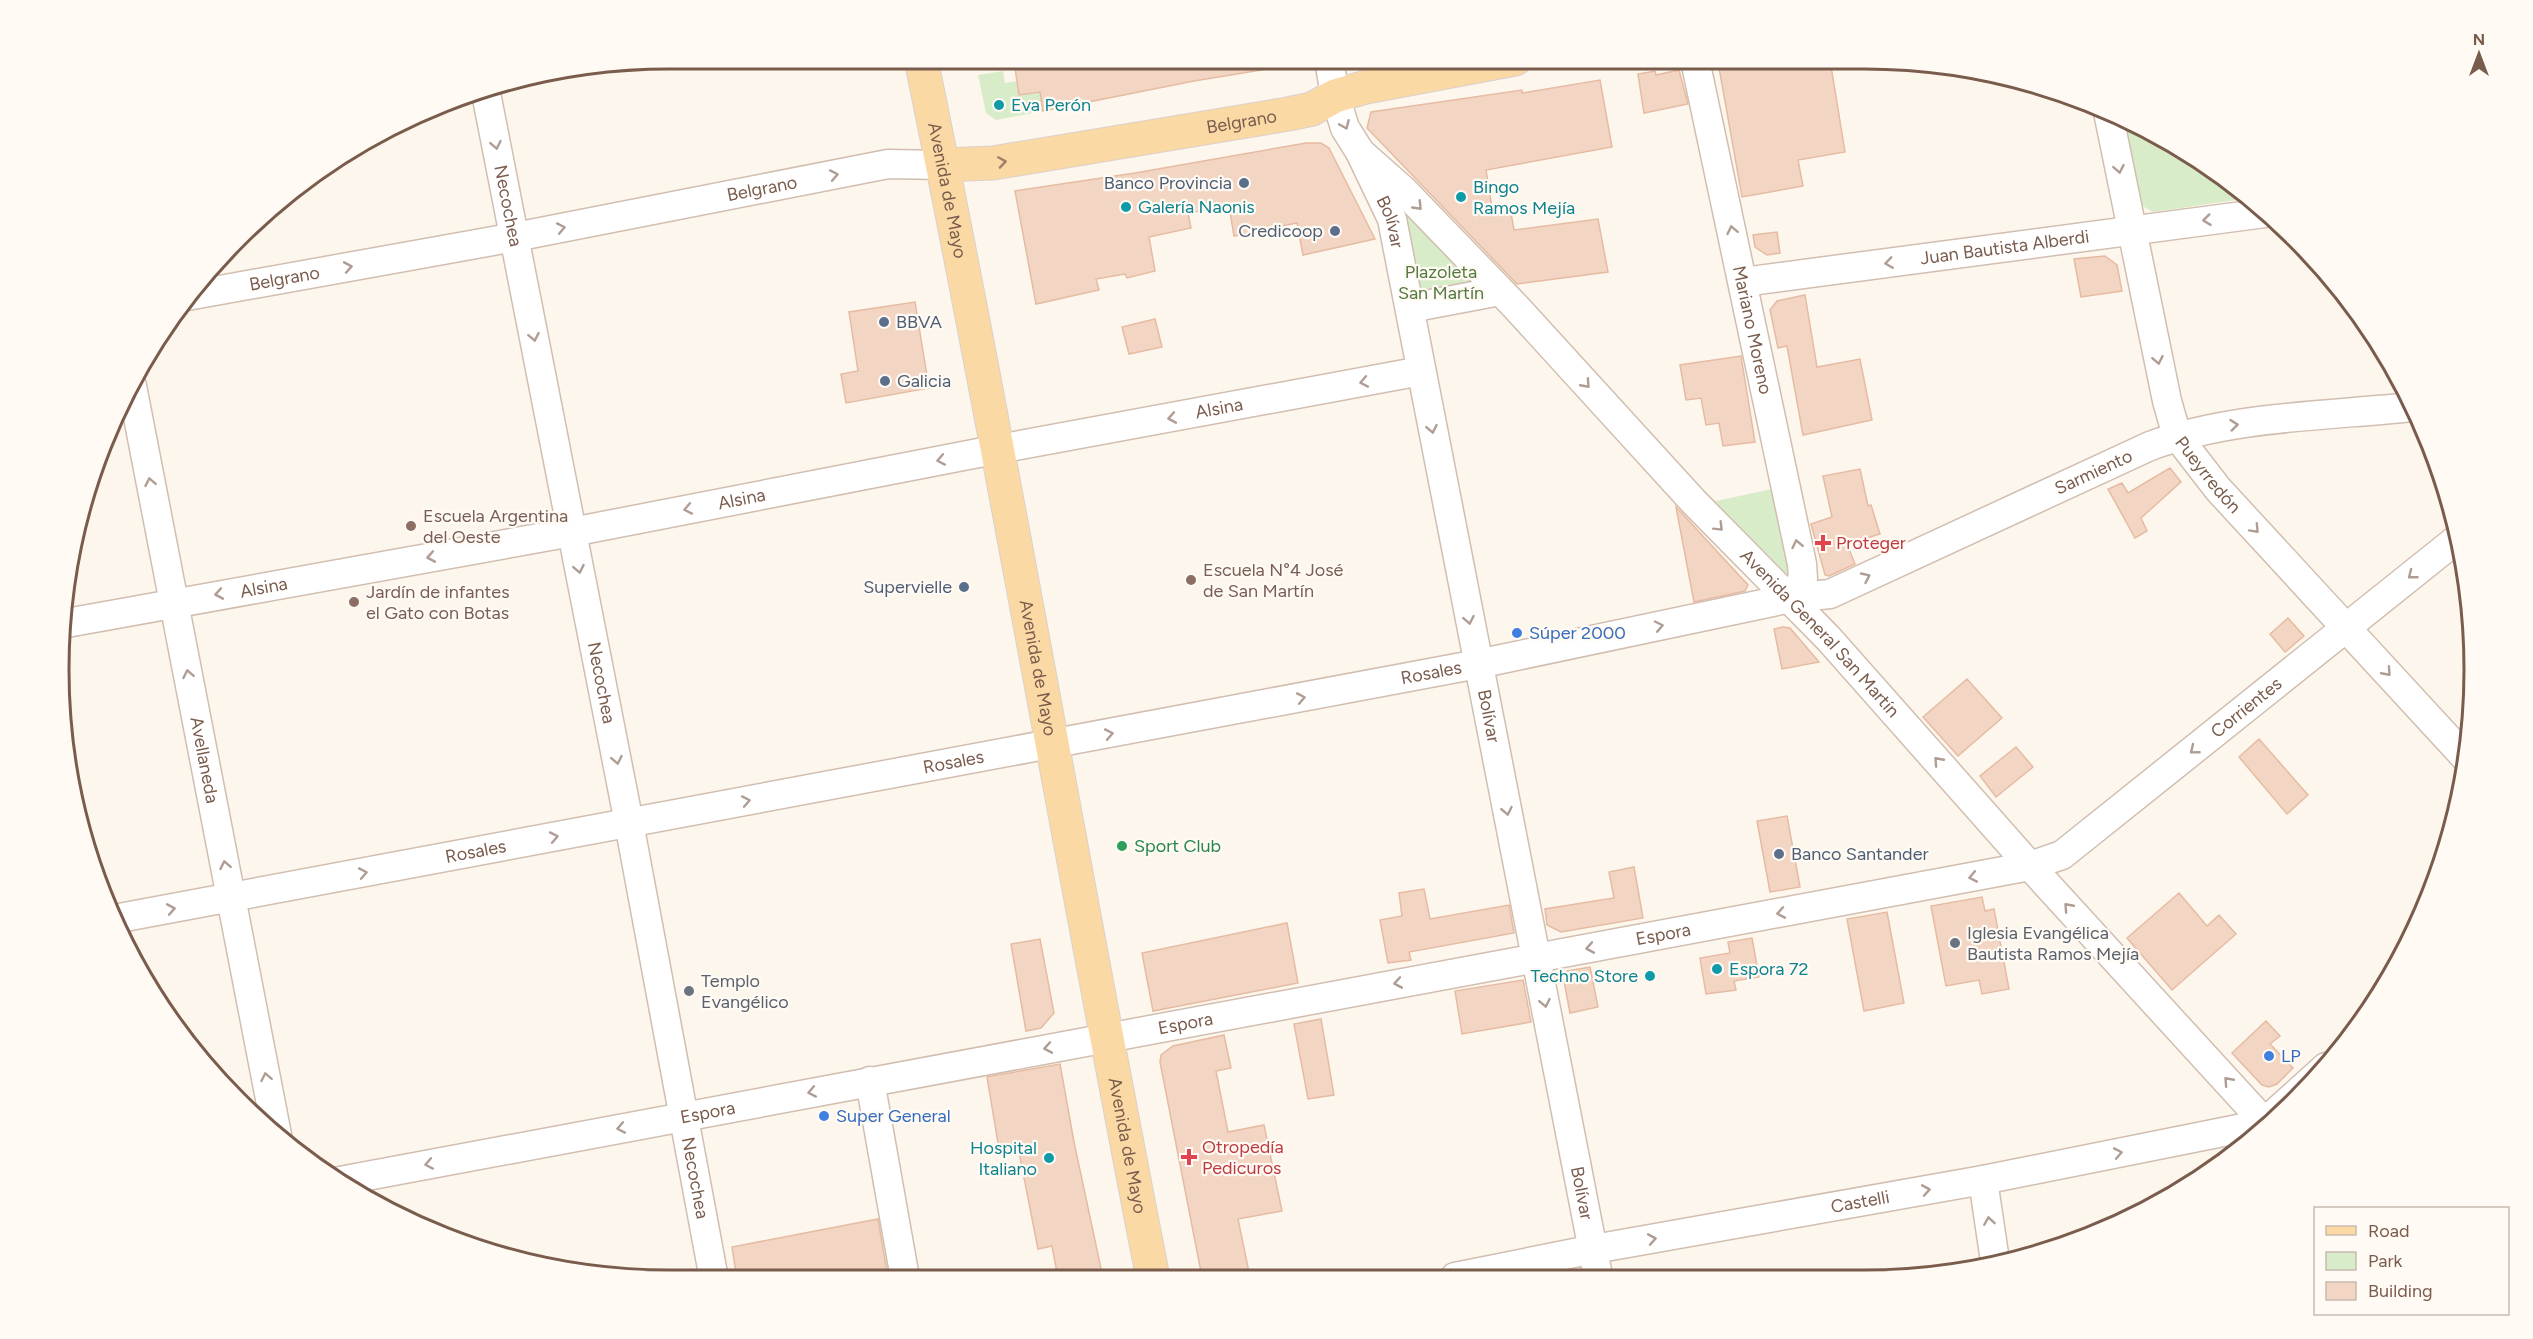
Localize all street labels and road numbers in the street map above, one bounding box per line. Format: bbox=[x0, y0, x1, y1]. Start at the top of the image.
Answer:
street label: Belgrano bbox=[1205, 105, 1278, 138]
street label: Avenida de Mayo bbox=[923, 120, 972, 260]
street label: Necochea bbox=[489, 163, 527, 248]
street label: Belgrano bbox=[725, 171, 799, 206]
street label: Bolívar bbox=[1371, 192, 1408, 250]
street label: Juan Bautista Alberdi bbox=[1919, 225, 2091, 269]
street label: Belgrano bbox=[247, 261, 321, 296]
street label: Mariano Moreno bbox=[1728, 264, 1777, 396]
street label: Alsina bbox=[1193, 393, 1245, 424]
street label: Pueyrredón bbox=[2170, 432, 2246, 518]
street label: Sarmiento bbox=[2051, 445, 2136, 500]
street label: Alsina bbox=[716, 484, 767, 514]
street label: Avenida General San Martín bbox=[1736, 545, 1904, 722]
street label: Alsina bbox=[238, 572, 289, 603]
street label: Avenida de Mayo bbox=[1015, 598, 1061, 738]
street label: Necochea bbox=[583, 640, 620, 725]
street label: Rosales bbox=[1399, 656, 1463, 689]
street label: Corrientes bbox=[2206, 673, 2286, 743]
street label: Bolívar bbox=[1473, 687, 1505, 745]
street label: Avellaneda bbox=[185, 715, 224, 805]
street label: Rosales bbox=[921, 746, 986, 779]
street label: Rosales bbox=[443, 835, 508, 868]
street label: Espora bbox=[1634, 918, 1692, 950]
street label: Espora bbox=[1156, 1008, 1215, 1039]
street label: Avenida de Mayo bbox=[1104, 1076, 1151, 1216]
street label: Espora bbox=[678, 1097, 737, 1128]
street label: Necochea bbox=[677, 1135, 714, 1221]
street label: Bolívar bbox=[1566, 1164, 1598, 1222]
street label: Castelli bbox=[1829, 1186, 1891, 1218]

